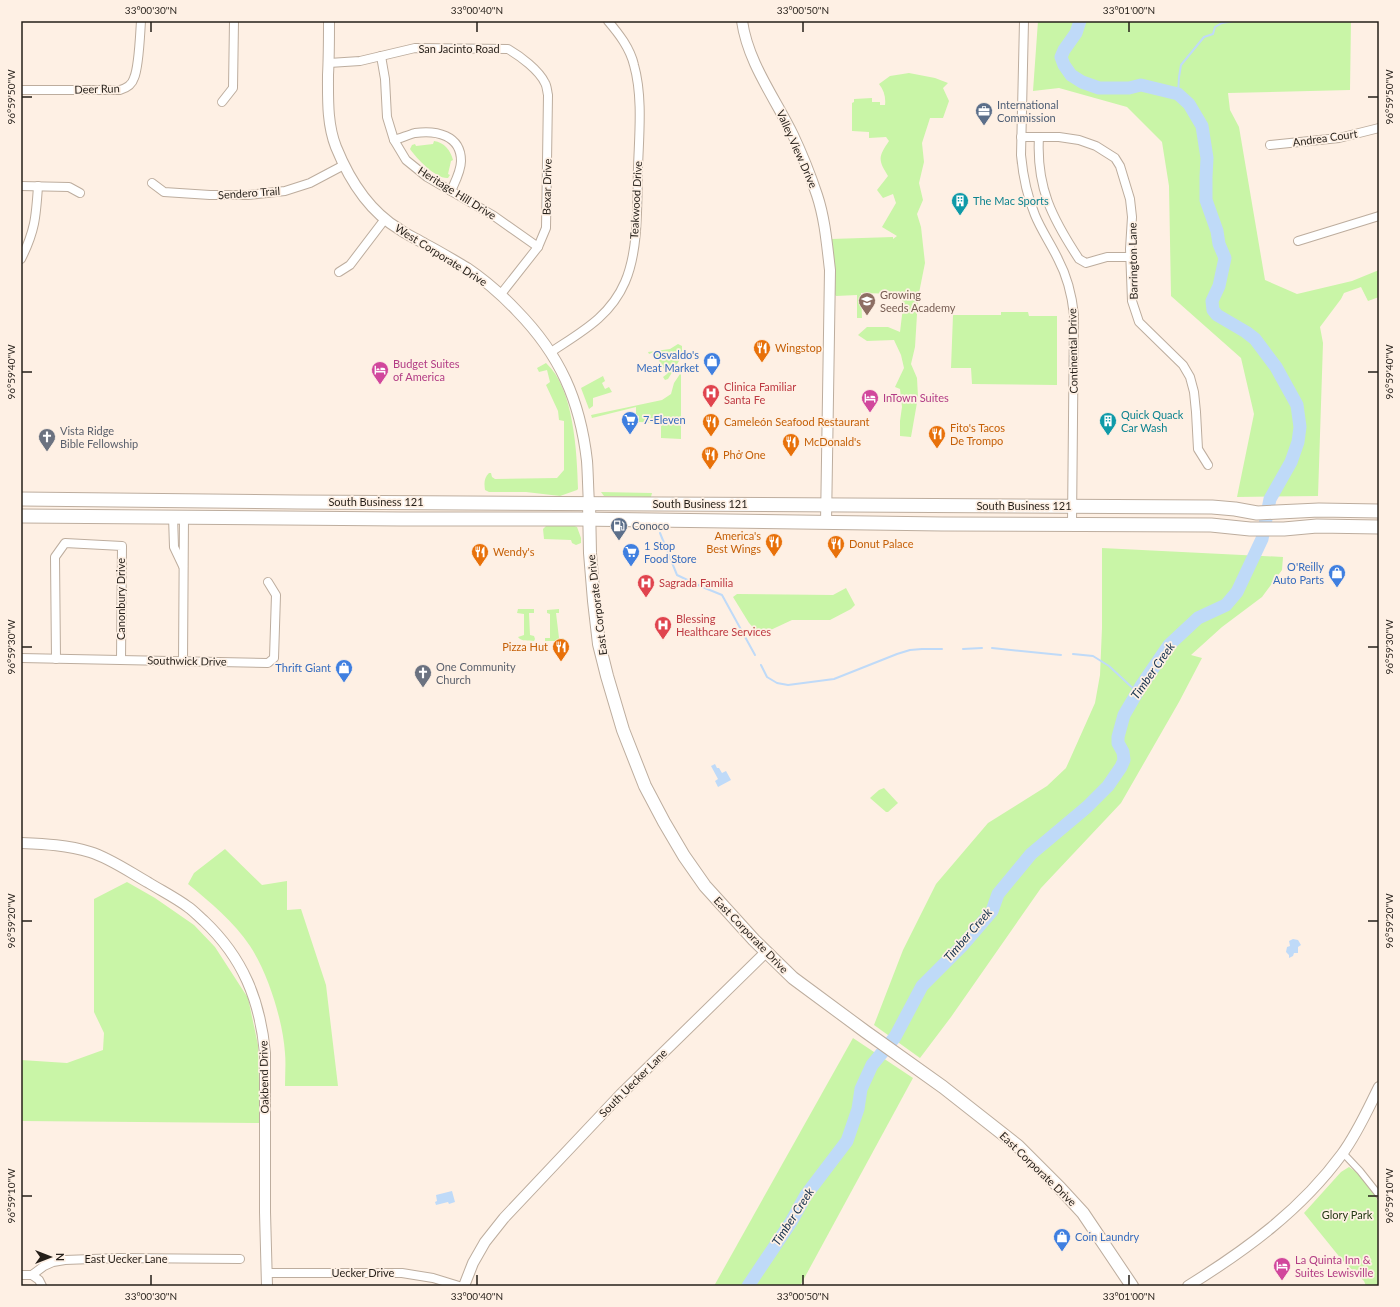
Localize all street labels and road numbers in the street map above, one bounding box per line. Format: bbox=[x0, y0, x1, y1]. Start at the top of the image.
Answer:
street label: San Jacinto Road bbox=[418, 42, 500, 55]
street label: Deer Run bbox=[74, 81, 120, 96]
street label: Valley View Drive bbox=[774, 108, 821, 190]
street label: Andrea Court bbox=[1292, 127, 1358, 148]
street label: Bexar Drive bbox=[540, 158, 553, 215]
street label: Teakwood Drive bbox=[627, 160, 644, 239]
street label: Heritage Hill Drive bbox=[416, 163, 499, 222]
street label: Sendero Trail bbox=[217, 184, 280, 201]
street label: West Corporate Drive bbox=[393, 221, 490, 288]
street label: Barrington Lane bbox=[1125, 222, 1140, 300]
street label: Continental Drive bbox=[1065, 308, 1080, 394]
street label: South Business 121 bbox=[328, 495, 424, 508]
street label: South Business 121 bbox=[652, 497, 748, 510]
street label: South Business 121 bbox=[976, 499, 1072, 512]
street label: East Corporate Drive bbox=[584, 554, 609, 656]
street label: Canonbury Drive bbox=[114, 558, 127, 640]
street label: Southwick Drive bbox=[147, 653, 227, 668]
street label: East Corporate Drive bbox=[712, 894, 791, 976]
street label: Oakbend Drive bbox=[256, 1040, 271, 1114]
street label: South Uecker Lane bbox=[596, 1046, 670, 1119]
street label: East Corporate Drive bbox=[997, 1129, 1079, 1209]
street label: East Uecker Lane bbox=[85, 1252, 168, 1265]
street label: Uecker Drive bbox=[332, 1266, 395, 1279]

